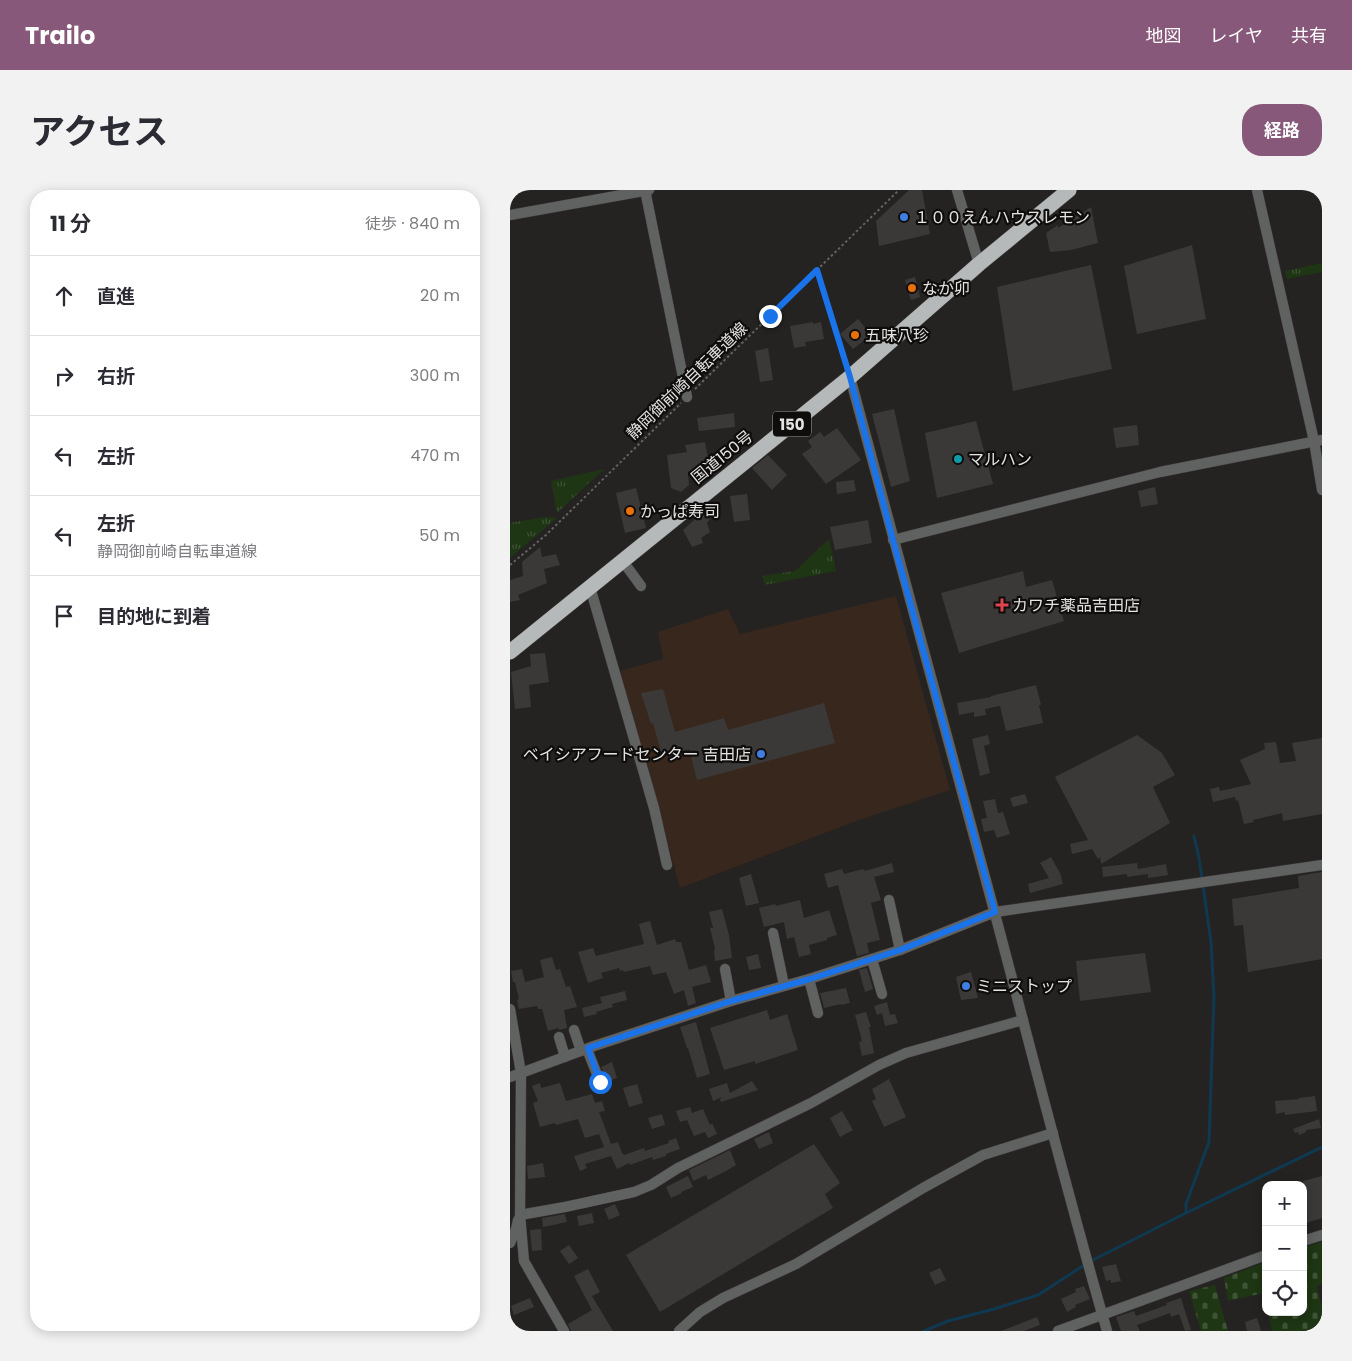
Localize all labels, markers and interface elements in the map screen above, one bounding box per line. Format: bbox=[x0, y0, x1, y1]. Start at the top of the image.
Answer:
text: Trailo bbox=[25, 19, 95, 52]
text: 地図 bbox=[1146, 23, 1182, 48]
text: レイヤ bbox=[1210, 23, 1263, 48]
text: 共有 bbox=[1291, 23, 1327, 48]
button: 経路 bbox=[1242, 104, 1322, 156]
text: アクセス bbox=[30, 107, 168, 156]
place label: １００えんハウスレモン bbox=[914, 206, 1090, 229]
text: 11 分 bbox=[50, 209, 91, 238]
marker: １００えんハウスレモン bbox=[898, 211, 910, 223]
text: 徒歩 · 840 m bbox=[365, 212, 460, 235]
place label: なか卯 bbox=[922, 277, 970, 300]
icon: ahead bbox=[50, 282, 78, 310]
marker: なか卯 bbox=[906, 282, 918, 294]
text: 直進 bbox=[97, 283, 135, 310]
text: 20 m bbox=[420, 284, 460, 307]
route end bbox=[759, 305, 782, 328]
street label: 静岡御前崎自転車道線 bbox=[621, 317, 753, 445]
place label: 五味八珍 bbox=[865, 324, 929, 347]
marker: 五味八珍 bbox=[849, 329, 861, 341]
icon: right bbox=[50, 362, 78, 390]
text: 右折 bbox=[97, 363, 135, 390]
text: 300 m bbox=[410, 364, 460, 387]
road number: 150 bbox=[773, 412, 811, 436]
street label: 国道150号 bbox=[686, 425, 758, 489]
icon: left bbox=[50, 442, 78, 470]
text: 左折 bbox=[97, 443, 135, 470]
text: 470 m bbox=[410, 444, 460, 467]
place label: マルハン bbox=[968, 448, 1032, 471]
marker: マルハン bbox=[952, 453, 964, 465]
place label: かっぱ寿司 bbox=[640, 500, 720, 523]
marker: かっぱ寿司 bbox=[624, 505, 636, 517]
text: 左折 bbox=[97, 510, 135, 537]
icon: left bbox=[50, 522, 78, 550]
text: 50 m bbox=[419, 524, 460, 547]
text: 静岡御前崎自転車道線 bbox=[97, 540, 257, 563]
place label: カワチ薬品吉田店 bbox=[1012, 594, 1140, 617]
marker: カワチ薬品吉田店 bbox=[996, 599, 1008, 611]
icon: arrive bbox=[50, 602, 78, 630]
text: 目的地に到着 bbox=[97, 603, 211, 630]
place label: ベイシアフードセンター 吉田店 bbox=[523, 743, 751, 766]
marker: ベイシアフードセンター 吉田店 bbox=[755, 748, 767, 760]
place label: ミニストップ bbox=[976, 975, 1072, 998]
marker: ミニストップ bbox=[960, 980, 972, 992]
route start bbox=[589, 1071, 612, 1094]
map controls bbox=[1262, 1181, 1307, 1316]
button: + bbox=[1262, 1181, 1307, 1226]
button: − bbox=[1262, 1226, 1307, 1271]
button: locate bbox=[1262, 1271, 1307, 1316]

